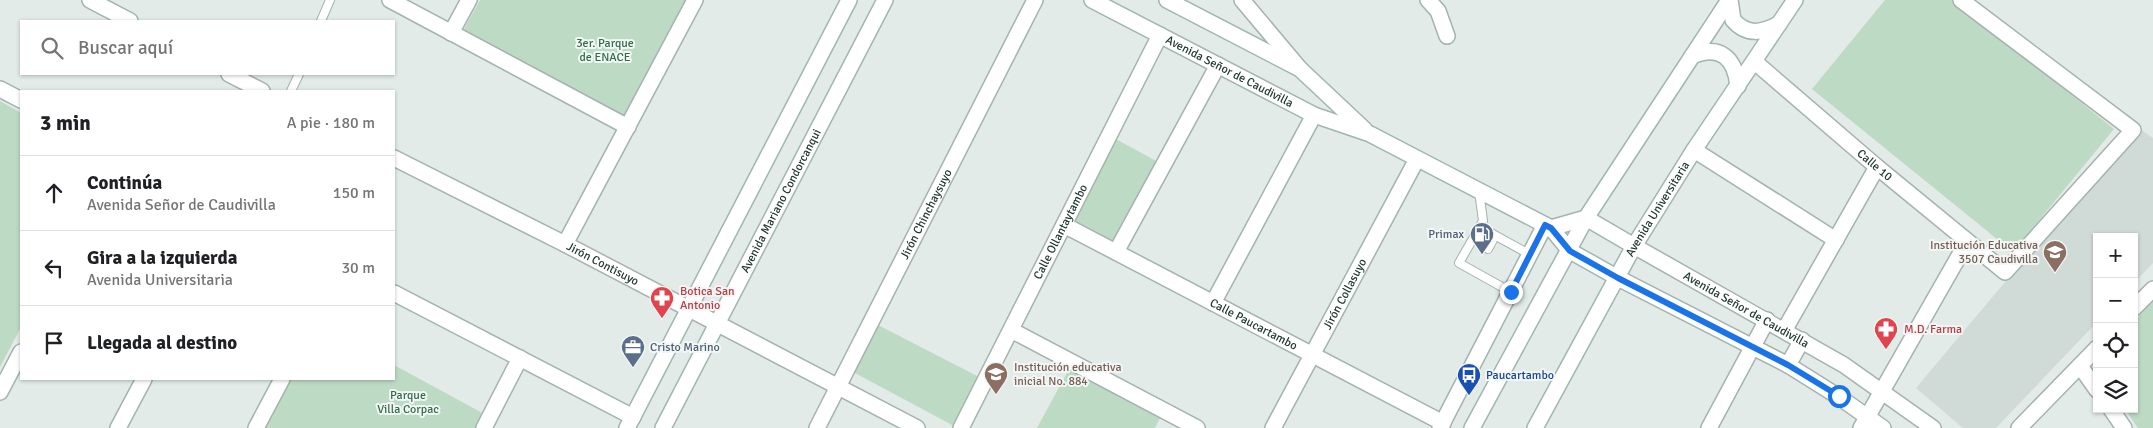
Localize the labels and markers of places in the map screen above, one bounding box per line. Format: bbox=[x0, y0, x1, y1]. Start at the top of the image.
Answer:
fuel station icon: Primax bbox=[1469, 221, 1495, 255]
place label: Primax bbox=[1428, 227, 1464, 242]
place label: Institución Educativa 3507 Caudivilla bbox=[1930, 238, 2038, 267]
school or university icon: Institución Educativa 3507 Caudivilla bbox=[2042, 239, 2068, 273]
place label: Botica San Antonio bbox=[680, 284, 735, 313]
pharmacy icon: Botica San Antonio bbox=[649, 285, 675, 319]
pharmacy icon: M.D. Farma bbox=[1873, 316, 1899, 350]
place label: M.D. Farma bbox=[1904, 322, 1962, 337]
office icon: Cristo Marino bbox=[620, 334, 646, 368]
place label: Cristo Marino bbox=[650, 340, 720, 355]
place label: Institución educativa inicial No. 884 bbox=[1014, 360, 1121, 389]
school or university icon: Institución educativa inicial No. 884 bbox=[983, 361, 1009, 395]
bus stop icon: Paucartambo bbox=[1456, 362, 1482, 396]
place label: Paucartambo bbox=[1486, 368, 1554, 383]

